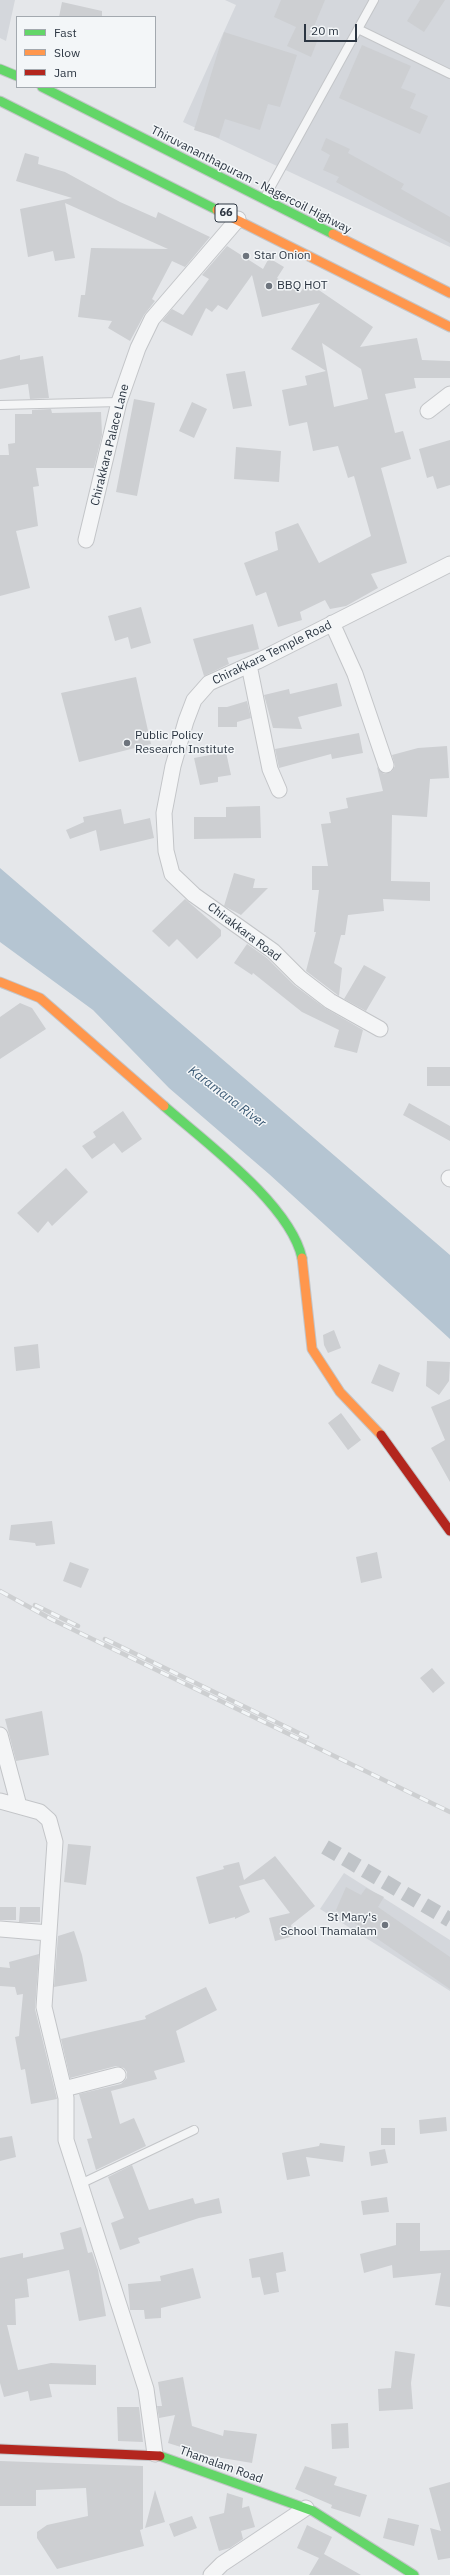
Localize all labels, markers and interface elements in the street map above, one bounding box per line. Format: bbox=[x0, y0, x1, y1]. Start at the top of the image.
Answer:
legend bbox=[16, 16, 156, 88]
scale bar bbox=[306, 16, 359, 42]
text: 20 m bbox=[311, 23, 339, 38]
text: Fast bbox=[54, 25, 77, 40]
text: Slow bbox=[54, 45, 80, 60]
text: Jam bbox=[54, 65, 77, 80]
street label: Thiruvananthapuram - Nagercoil Highway bbox=[148, 123, 354, 237]
road number: 66 bbox=[215, 204, 237, 222]
place label: Star Onion bbox=[254, 249, 311, 263]
marker: Star Onion bbox=[241, 251, 251, 261]
place label: BBQ HOT bbox=[277, 279, 328, 293]
marker: BBQ HOT bbox=[264, 281, 274, 291]
street label: Chirakkara Palace Lane bbox=[88, 383, 132, 507]
street label: Chirakkara Temple Road bbox=[210, 618, 334, 688]
place label: Public Policy Research Institute bbox=[135, 729, 234, 757]
marker: Public Policy Research Institute bbox=[122, 738, 132, 748]
street label: Chirakkara Road bbox=[204, 900, 284, 964]
water label: Karamana River bbox=[185, 1063, 269, 1131]
place label: St Mary's School Thamalam bbox=[281, 1911, 377, 1939]
marker: St Mary's School Thamalam bbox=[380, 1920, 390, 1930]
street label: Thamalam Road bbox=[177, 2443, 265, 2487]

